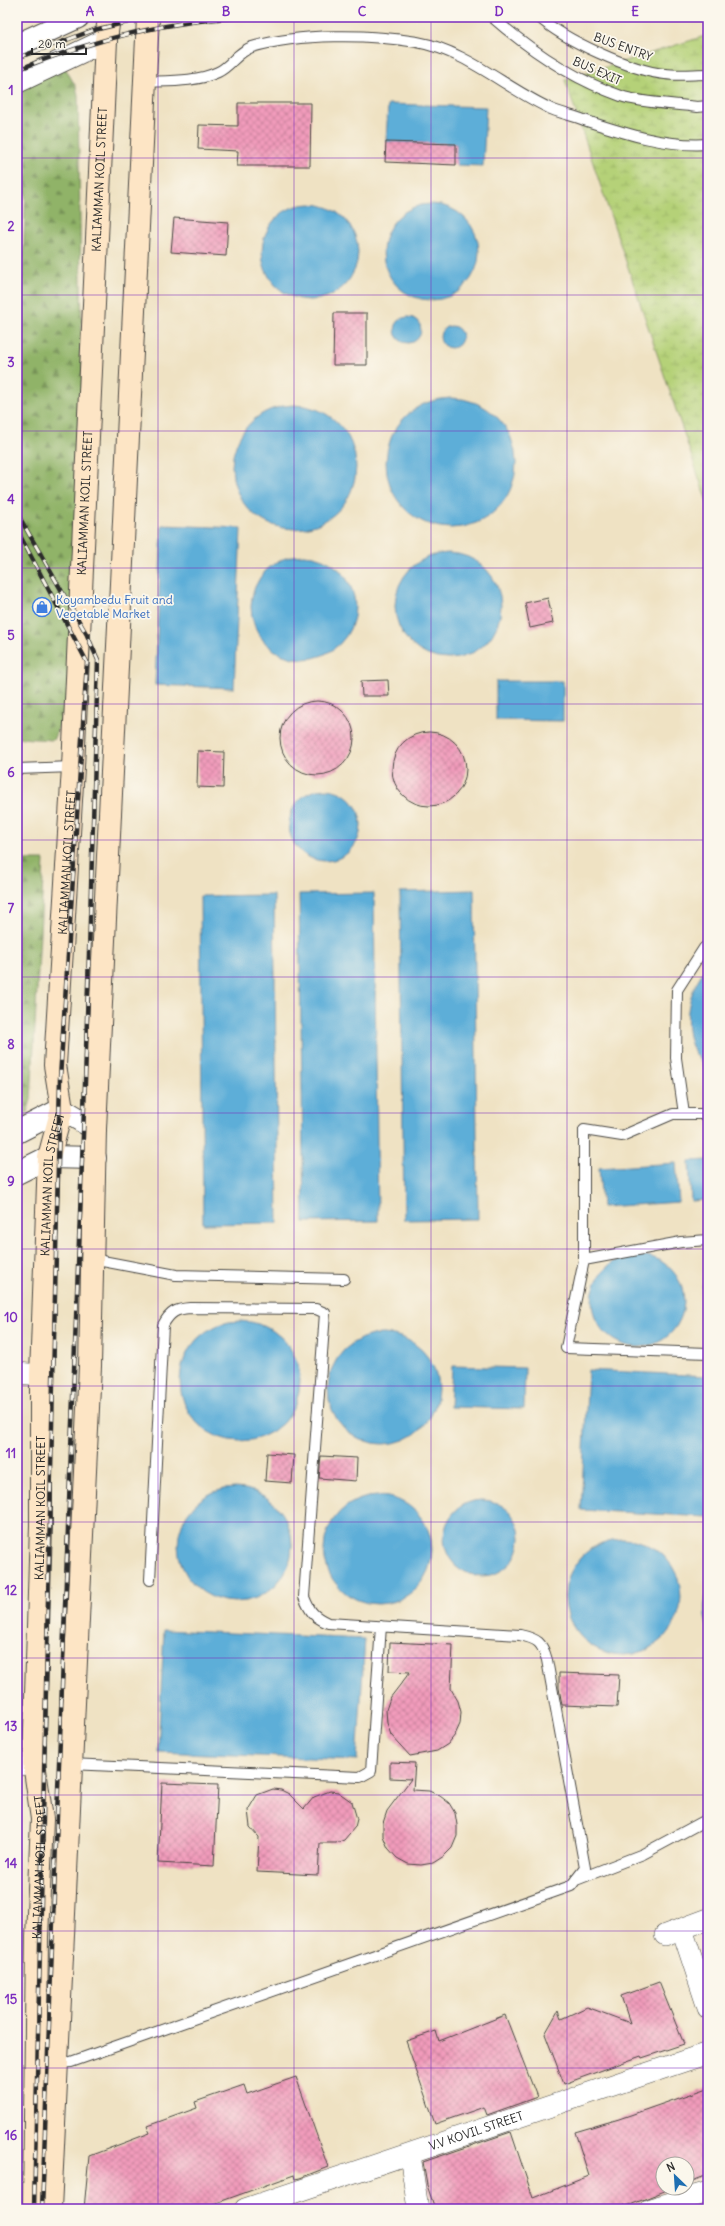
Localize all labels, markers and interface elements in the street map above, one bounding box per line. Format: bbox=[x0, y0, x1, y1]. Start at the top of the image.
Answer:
text: A bbox=[86, 3, 95, 20]
text: B bbox=[222, 3, 231, 20]
text: C bbox=[358, 3, 367, 20]
text: D bbox=[494, 3, 504, 20]
text: E bbox=[631, 3, 639, 20]
street label: BUS ENTRY bbox=[592, 29, 655, 64]
scale bar bbox=[32, 30, 86, 56]
text: 20 m bbox=[38, 36, 66, 51]
street label: BUS EXIT bbox=[571, 53, 624, 88]
text: 1 bbox=[8, 82, 14, 99]
street label: KALIAMMAN KOIL STREET bbox=[88, 107, 110, 252]
text: 2 bbox=[7, 218, 15, 235]
text: 3 bbox=[7, 354, 15, 371]
street label: KALIAMMAN KOIL STREET bbox=[74, 430, 95, 576]
text: 4 bbox=[7, 491, 15, 508]
place label: Koyambedu Fruit and Vegetable Market bbox=[56, 592, 173, 621]
shop icon: Koyambedu Fruit and Vegetable Market bbox=[31, 596, 53, 618]
text: 5 bbox=[7, 627, 15, 644]
text: 6 bbox=[7, 764, 15, 781]
street label: KALIAMMAN KOIL STREET bbox=[55, 790, 79, 935]
text: 7 bbox=[8, 900, 15, 917]
text: 8 bbox=[7, 1036, 15, 1053]
street label: KALIAMMAN KOIL STREET bbox=[37, 1111, 68, 1257]
text: 9 bbox=[7, 1173, 15, 1190]
text: 10 bbox=[4, 1309, 18, 1326]
street label: KALIAMMAN KOIL STREET bbox=[31, 1435, 48, 1580]
text: 11 bbox=[6, 1445, 16, 1462]
text: 12 bbox=[5, 1582, 17, 1599]
text: 13 bbox=[5, 1718, 17, 1735]
street label: KALIAMMAN KOIL STREET bbox=[29, 1794, 49, 1940]
text: 14 bbox=[5, 1855, 18, 1872]
text: 15 bbox=[5, 1991, 18, 2008]
street label: V.V KOVIL STREET bbox=[427, 2108, 525, 2153]
text: 16 bbox=[5, 2127, 18, 2144]
north arrow bbox=[655, 2156, 695, 2196]
text: N bbox=[664, 2159, 677, 2175]

